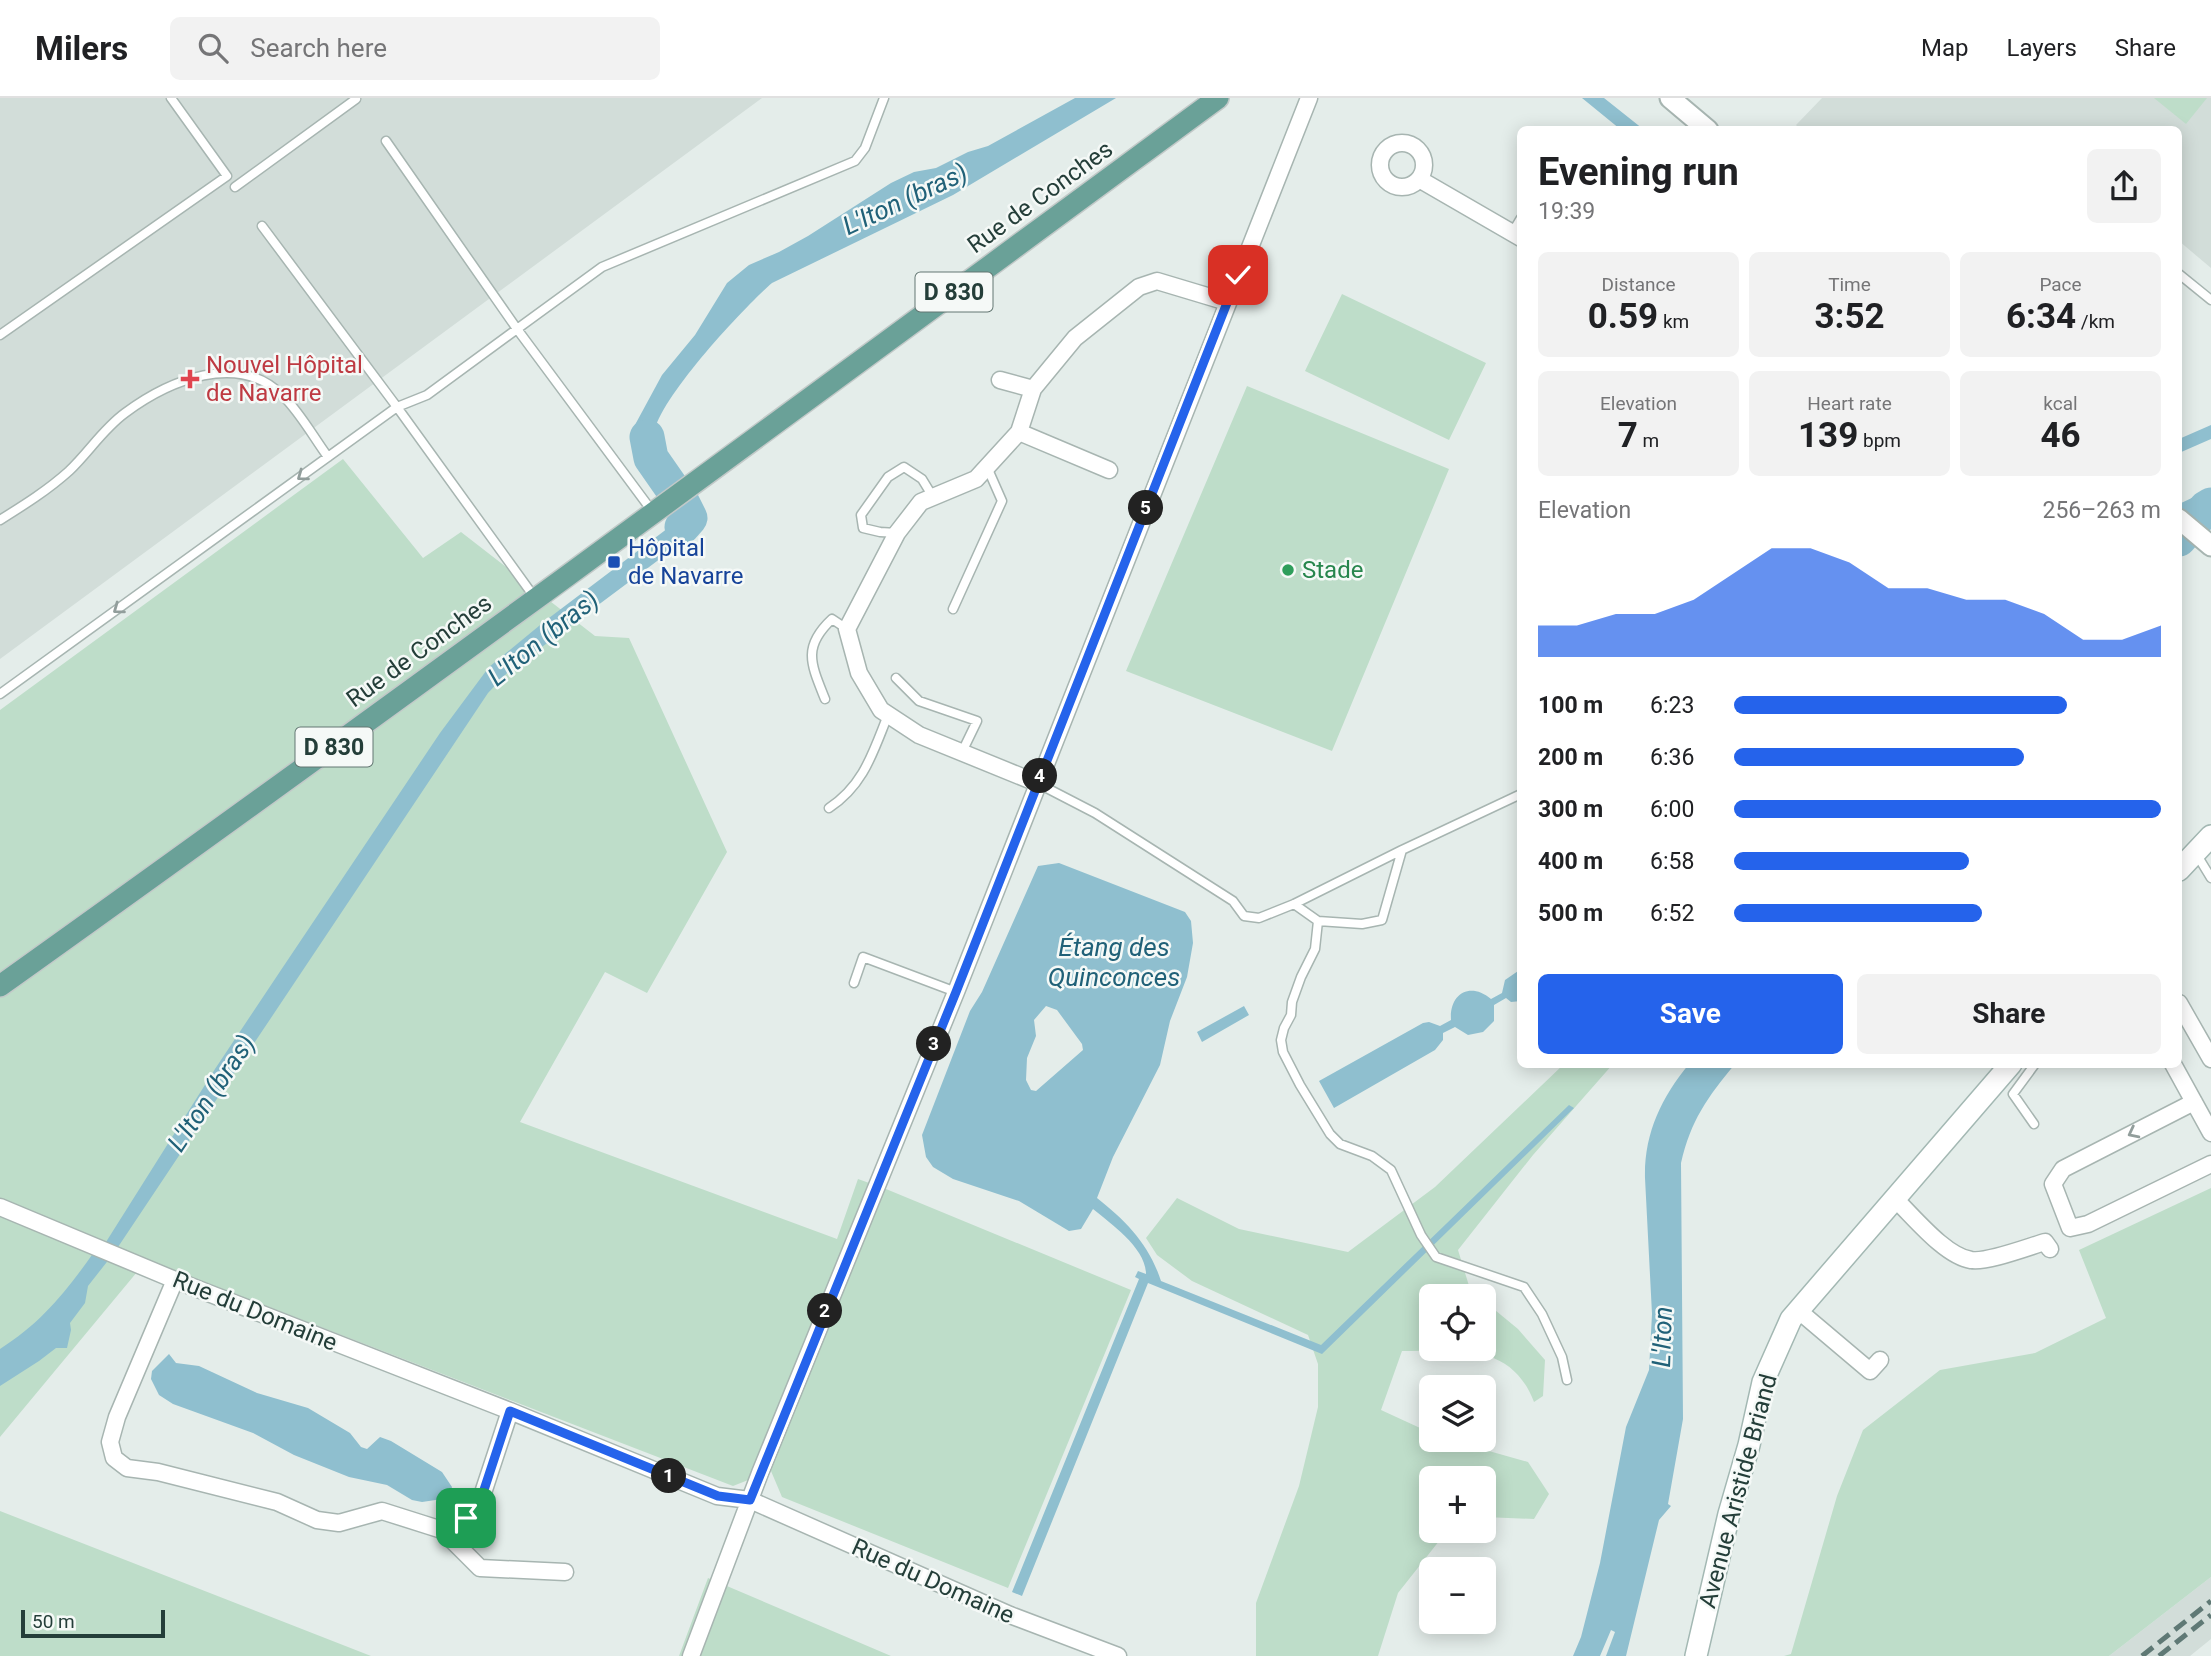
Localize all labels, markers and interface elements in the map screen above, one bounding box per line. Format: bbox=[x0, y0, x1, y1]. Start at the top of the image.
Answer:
search box bbox=[170, 17, 660, 80]
text: Milers bbox=[35, 29, 128, 68]
icon: search bbox=[194, 29, 232, 67]
text: Search here bbox=[250, 33, 387, 63]
text: Map bbox=[1921, 34, 1969, 62]
text: Layers bbox=[2007, 34, 2077, 62]
text: Share bbox=[2115, 34, 2176, 62]
street label: Rue de Conches bbox=[962, 135, 1118, 259]
button: share bbox=[2087, 149, 2161, 223]
text: Evening run bbox=[1538, 150, 1739, 194]
water label: L'Iton (bras) bbox=[838, 157, 972, 241]
text: 19:39 bbox=[1538, 198, 1595, 225]
pin bbox=[1208, 245, 1268, 305]
icon: check bbox=[1219, 256, 1257, 294]
road number: D 830 bbox=[916, 272, 992, 312]
text: Distance bbox=[1602, 273, 1675, 296]
text: Time bbox=[1828, 273, 1871, 296]
text: Pace bbox=[2039, 273, 2082, 296]
text: 0.59 bbox=[1588, 296, 1658, 337]
text: 3:52 bbox=[1814, 296, 1885, 337]
text: 6:34 bbox=[2006, 296, 2076, 337]
text: km bbox=[1658, 310, 1689, 333]
text: /km bbox=[2076, 310, 2115, 333]
place label: Nouvel Hôpital de Navarre bbox=[206, 351, 363, 407]
marker: Nouvel Hôpital de Navarre bbox=[180, 369, 200, 389]
text: Elevation bbox=[1600, 392, 1677, 415]
text: Heart rate bbox=[1807, 392, 1892, 415]
text: kcal bbox=[2043, 392, 2078, 415]
text: 7 bbox=[1618, 415, 1638, 456]
text: 139 bbox=[1798, 415, 1858, 456]
text: 46 bbox=[2040, 415, 2081, 456]
text: m bbox=[1638, 429, 1659, 452]
text: bpm bbox=[1858, 429, 1901, 452]
one-way arrow bbox=[297, 468, 310, 480]
pin: 5 bbox=[1128, 490, 1164, 526]
text: 5 bbox=[1140, 496, 1151, 519]
text: Elevation bbox=[1538, 497, 1631, 524]
text: 256–263 m bbox=[2042, 497, 2161, 524]
place label: Hôpital de Navarre bbox=[628, 534, 744, 590]
marker: Hôpital de Navarre bbox=[606, 554, 622, 570]
place label: Stade bbox=[1302, 556, 1363, 584]
marker: Stade bbox=[1280, 562, 1296, 578]
water label: L'Iton (bras) bbox=[482, 584, 604, 692]
street label: Rue de Conches bbox=[341, 589, 497, 713]
one-way arrow bbox=[113, 601, 126, 613]
text: 100 m bbox=[1538, 692, 1603, 719]
text: 6:23 bbox=[1650, 692, 1694, 719]
road number: D 830 bbox=[296, 727, 372, 766]
text: 200 m bbox=[1538, 744, 1603, 771]
text: 6:36 bbox=[1650, 744, 1694, 771]
pin: 4 bbox=[1023, 758, 1058, 794]
text: 4 bbox=[1034, 764, 1045, 787]
text: 300 m bbox=[1538, 796, 1603, 823]
text: 6:00 bbox=[1650, 796, 1694, 823]
text: 400 m bbox=[1538, 848, 1603, 875]
text: 6:58 bbox=[1650, 848, 1694, 875]
text: 500 m bbox=[1538, 900, 1603, 927]
text: 6:52 bbox=[1650, 900, 1694, 927]
water label: Étang des Quinconces bbox=[1048, 932, 1180, 992]
button: Save bbox=[1538, 974, 1843, 1054]
button: Share bbox=[1857, 974, 2161, 1054]
pin: 3 bbox=[916, 1026, 951, 1062]
water label: L'Iton (bras) bbox=[161, 1029, 261, 1157]
text: 3 bbox=[928, 1032, 939, 1055]
one-way arrow bbox=[2128, 1125, 2140, 1139]
street label: Rue du Domaine bbox=[169, 1265, 341, 1357]
map controls bbox=[1419, 1284, 1496, 1634]
button: locate bbox=[1419, 1284, 1496, 1361]
pin: 2 bbox=[808, 1294, 842, 1328]
text: 2 bbox=[819, 1299, 830, 1322]
water label: L'Iton bbox=[1646, 1306, 1678, 1368]
street label: Avenue Aristide Briand bbox=[1693, 1371, 1783, 1611]
button: layers bbox=[1419, 1375, 1496, 1452]
pin: 1 bbox=[652, 1458, 686, 1494]
text: 1 bbox=[663, 1464, 674, 1487]
button: + bbox=[1419, 1466, 1496, 1543]
pin bbox=[436, 1488, 496, 1548]
icon: arrive bbox=[447, 1499, 485, 1537]
street label: Rue du Domaine bbox=[847, 1533, 1019, 1629]
button: − bbox=[1419, 1557, 1496, 1634]
scale bar bbox=[21, 1607, 164, 1639]
text: 50 m bbox=[32, 1610, 75, 1633]

